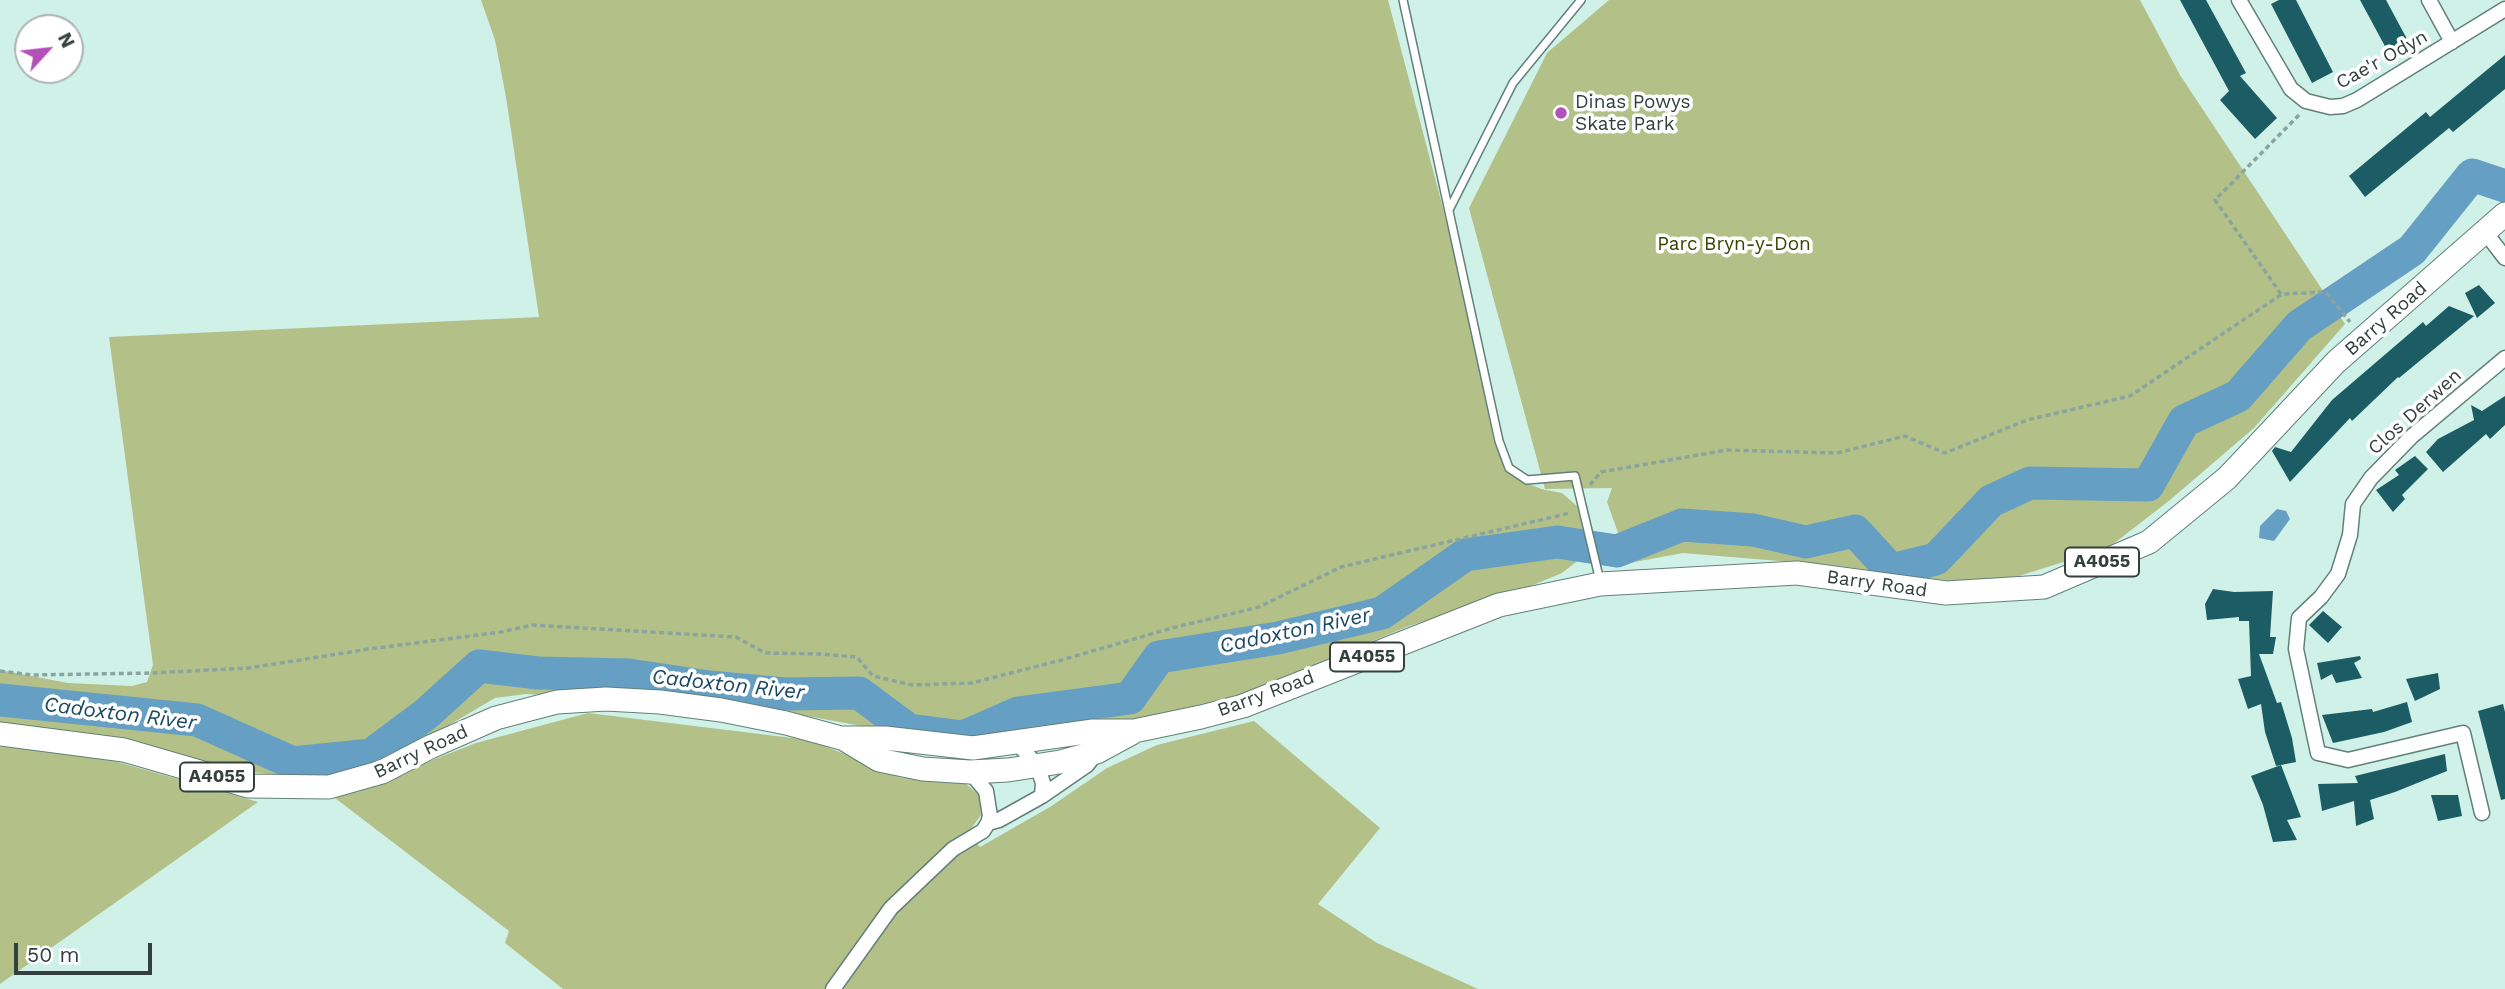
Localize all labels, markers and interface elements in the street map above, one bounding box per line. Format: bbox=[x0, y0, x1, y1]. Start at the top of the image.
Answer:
north arrow bbox=[14, 14, 84, 84]
street label: Cae'r Odyn bbox=[2332, 26, 2432, 94]
text: N bbox=[53, 29, 80, 52]
place label: Dinas Powys Skate Park bbox=[1575, 91, 1691, 135]
marker: Dinas Powys Skate Park bbox=[1553, 105, 1569, 121]
park label: Parc Bryn-y-Don bbox=[1657, 233, 1811, 255]
street label: Barry Road bbox=[2340, 277, 2432, 361]
street label: Clos Derwen bbox=[2364, 364, 2466, 460]
road number: A4055 bbox=[2065, 548, 2139, 576]
street label: Barry Road bbox=[1825, 566, 1929, 602]
water label: Cadoxton River bbox=[1217, 603, 1373, 659]
road number: A4055 bbox=[1330, 642, 1404, 672]
water label: Cadoxton River bbox=[651, 664, 805, 706]
street label: Barry Road bbox=[1214, 666, 1318, 722]
water label: Cadoxton River bbox=[42, 692, 198, 736]
street label: Barry Road bbox=[370, 720, 472, 784]
road number: A4055 bbox=[180, 762, 254, 792]
scale bar bbox=[18, 930, 156, 974]
text: 50 m bbox=[27, 942, 79, 967]

